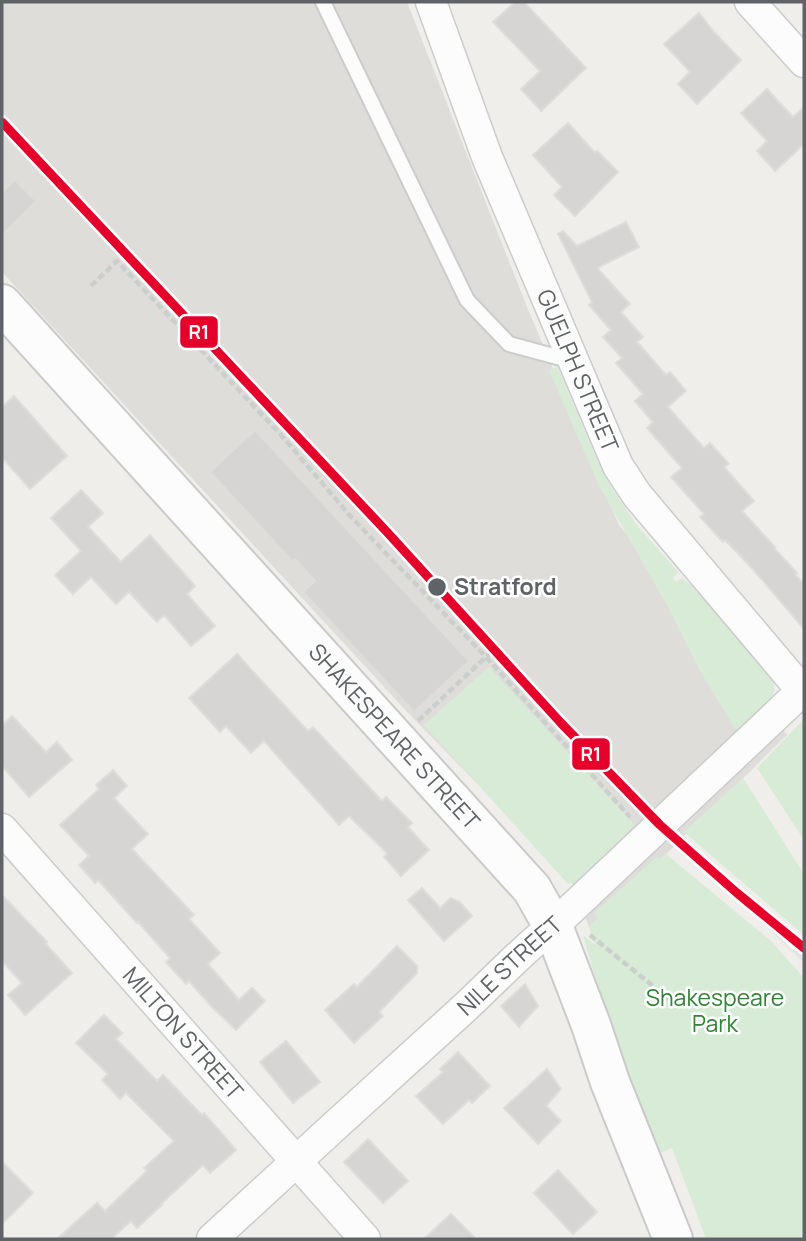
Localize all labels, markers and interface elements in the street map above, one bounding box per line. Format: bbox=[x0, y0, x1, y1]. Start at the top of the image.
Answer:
street label: GUELPH STREET bbox=[530, 284, 627, 457]
line badge: R1 bbox=[179, 315, 219, 349]
text: R1 bbox=[189, 319, 209, 345]
place label: Stratford bbox=[454, 570, 557, 602]
marker: Stratford bbox=[426, 576, 448, 598]
street label: SHAKESPEARE STREET bbox=[302, 636, 488, 836]
line badge: R1 bbox=[571, 737, 611, 771]
text: R1 bbox=[581, 741, 601, 767]
street label: NILE STREET bbox=[449, 908, 569, 1022]
street label: MILTON STREET bbox=[116, 959, 251, 1106]
park label: Shakespeare Park bbox=[646, 981, 784, 1039]

